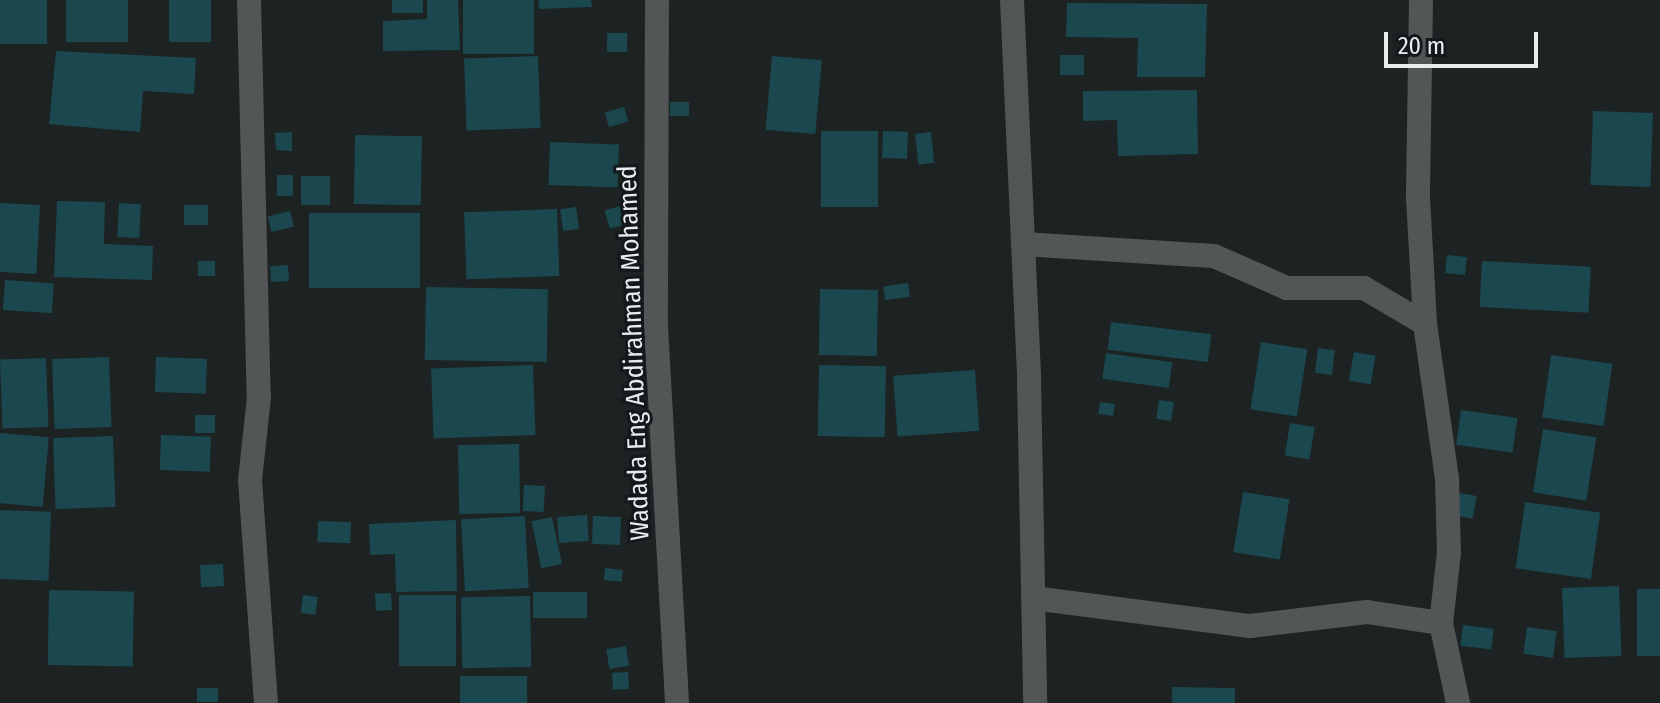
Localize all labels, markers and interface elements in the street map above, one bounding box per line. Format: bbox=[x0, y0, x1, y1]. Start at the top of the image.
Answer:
scale bar bbox=[1388, 16, 1542, 66]
text: 20 m bbox=[1398, 32, 1445, 60]
street label: Wadada Eng Abdirahman Mohamed bbox=[612, 165, 656, 541]

